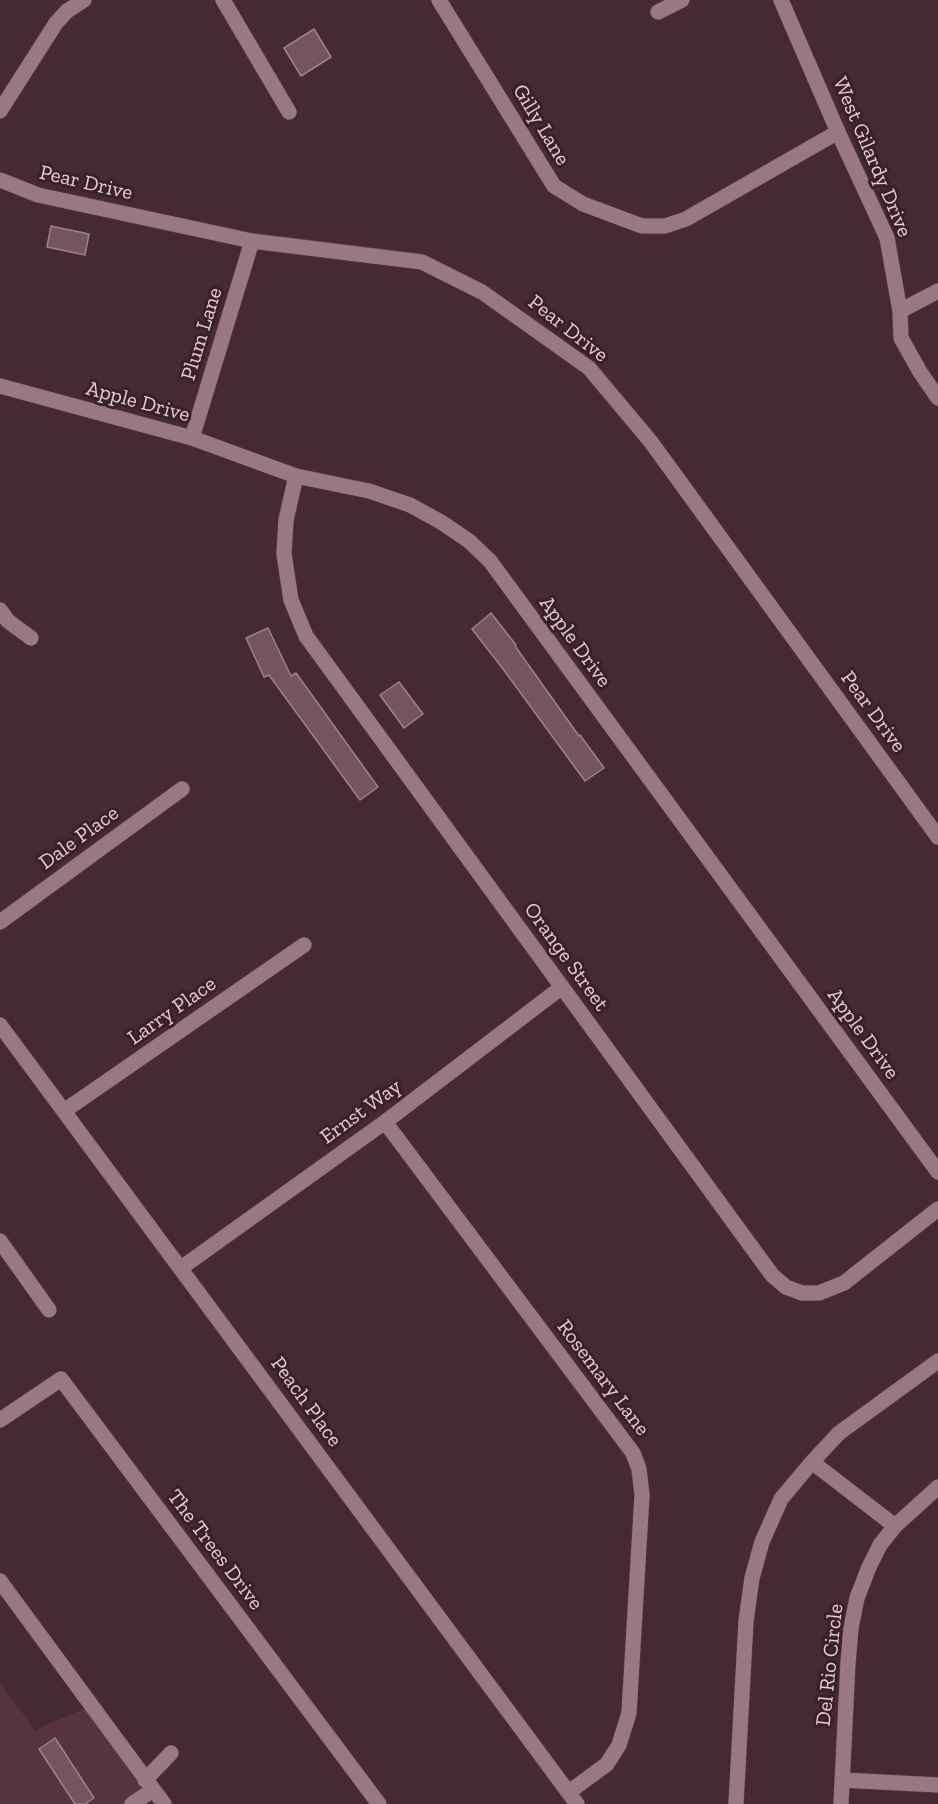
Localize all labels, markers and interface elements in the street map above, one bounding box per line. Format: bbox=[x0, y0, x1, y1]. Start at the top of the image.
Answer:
street label: West Gilardy Drive bbox=[827, 73, 917, 241]
street label: Gilly Lane bbox=[507, 80, 575, 170]
street label: Pear Drive bbox=[37, 160, 135, 206]
street label: Plum Lane bbox=[176, 285, 228, 383]
street label: Pear Drive bbox=[523, 290, 613, 368]
street label: Apple Drive bbox=[83, 376, 193, 428]
street label: Apple Drive bbox=[534, 592, 616, 692]
street label: Pear Drive bbox=[835, 666, 911, 758]
street label: Dale Place bbox=[34, 801, 124, 875]
street label: Orange Street bbox=[518, 898, 614, 1016]
street label: Larry Place bbox=[123, 971, 221, 1051]
street label: Apple Drive bbox=[822, 984, 904, 1084]
street label: Ernst Way bbox=[316, 1074, 406, 1150]
street label: Rosemary Lane bbox=[551, 1315, 655, 1441]
street label: Peach Place bbox=[265, 1352, 347, 1452]
street label: The Trees Drive bbox=[162, 1485, 268, 1615]
street label: Del Rio Circle bbox=[811, 1603, 849, 1727]

